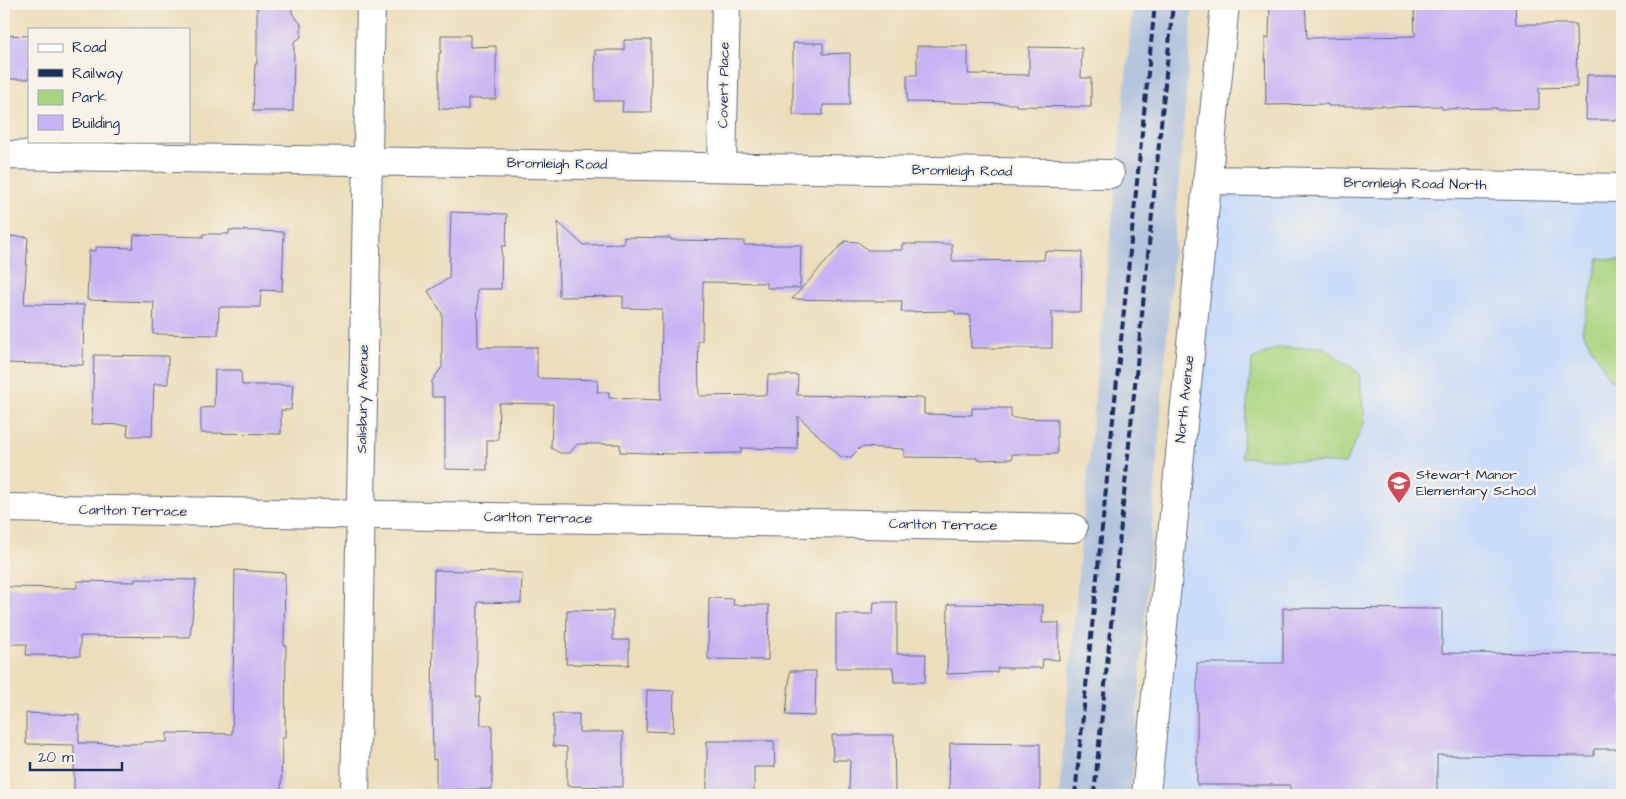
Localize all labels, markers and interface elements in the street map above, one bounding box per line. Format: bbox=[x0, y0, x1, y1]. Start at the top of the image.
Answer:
legend bbox=[28, 28, 190, 142]
text: Road bbox=[72, 37, 107, 58]
street label: Covert Place bbox=[713, 41, 735, 128]
text: Railway bbox=[72, 63, 123, 85]
text: Park bbox=[72, 87, 107, 108]
text: Building bbox=[72, 113, 120, 135]
street label: Bromleigh Road bbox=[507, 153, 607, 175]
street label: Bromleigh Road bbox=[912, 160, 1012, 182]
street label: Bromleigh Road North bbox=[1343, 173, 1487, 195]
street label: Salisbury Avenue bbox=[352, 344, 374, 454]
street label: North Avenue bbox=[1170, 354, 1200, 444]
place label: Stewart Manor Elementary School bbox=[1416, 465, 1536, 501]
school or university icon: Stewart Manor Elementary School bbox=[1386, 470, 1412, 504]
street label: Carlton Terrace bbox=[79, 500, 188, 522]
street label: Carlton Terrace bbox=[484, 507, 593, 529]
street label: Carlton Terrace bbox=[889, 514, 998, 536]
scale bar bbox=[30, 739, 122, 771]
text: 20 m bbox=[38, 747, 74, 768]

